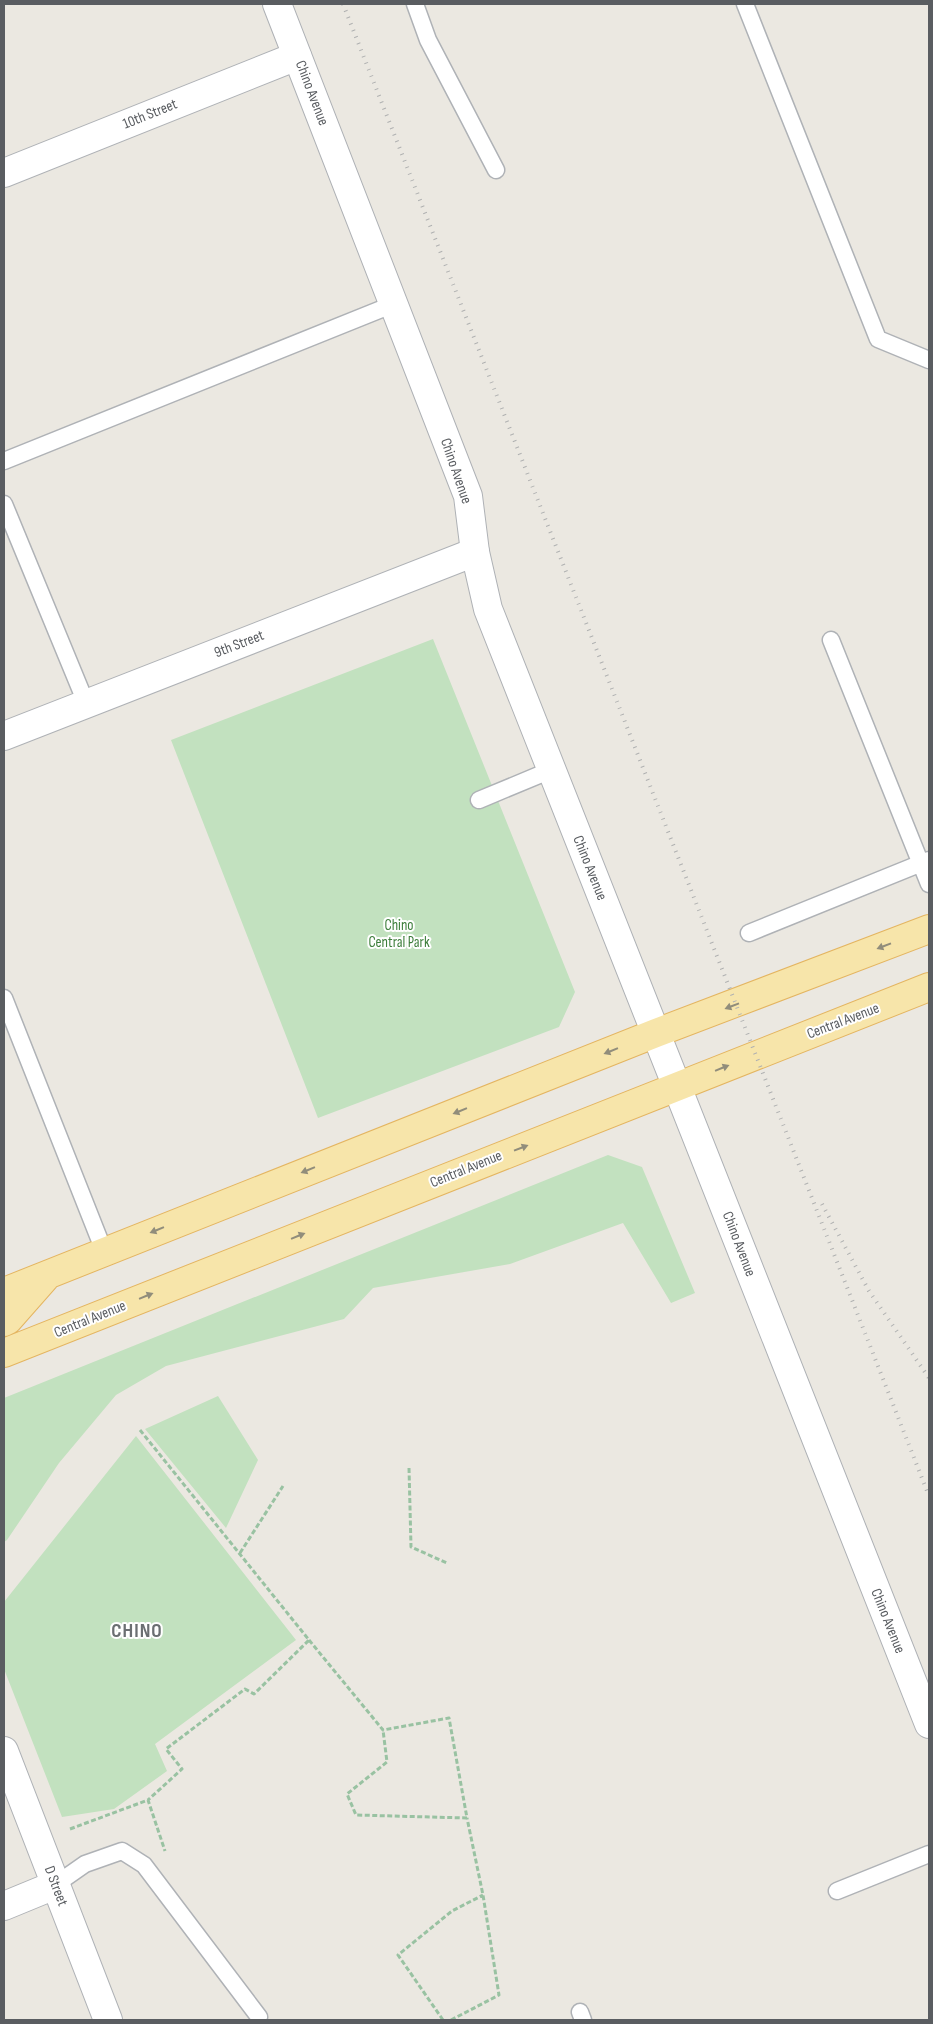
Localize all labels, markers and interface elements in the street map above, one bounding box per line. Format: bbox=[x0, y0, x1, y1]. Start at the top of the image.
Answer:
street label: Chino Avenue bbox=[291, 58, 333, 128]
street label: 10th Street bbox=[120, 94, 180, 133]
street label: Chino Avenue bbox=[436, 436, 476, 506]
street label: 9th Street bbox=[211, 626, 267, 662]
street label: Chino Avenue bbox=[568, 833, 612, 903]
park label: Chino Central Park bbox=[368, 916, 430, 952]
one-way arrow bbox=[877, 943, 891, 951]
street label: Central Avenue bbox=[804, 999, 882, 1043]
one-way arrow bbox=[725, 1002, 740, 1010]
one-way arrow bbox=[603, 1047, 618, 1055]
one-way arrow bbox=[715, 1064, 730, 1072]
one-way arrow bbox=[452, 1108, 467, 1115]
one-way arrow bbox=[513, 1144, 528, 1151]
street label: Central Avenue bbox=[427, 1146, 505, 1192]
one-way arrow bbox=[301, 1167, 316, 1175]
street label: Chino Avenue bbox=[718, 1209, 760, 1279]
one-way arrow bbox=[149, 1226, 164, 1234]
one-way arrow bbox=[290, 1232, 305, 1239]
one-way arrow bbox=[139, 1292, 154, 1299]
street label: Central Avenue bbox=[51, 1296, 129, 1342]
street label: Chino Avenue bbox=[866, 1586, 910, 1656]
district label: CHINO bbox=[111, 1619, 163, 1643]
street label: D Street bbox=[40, 1863, 72, 1909]

